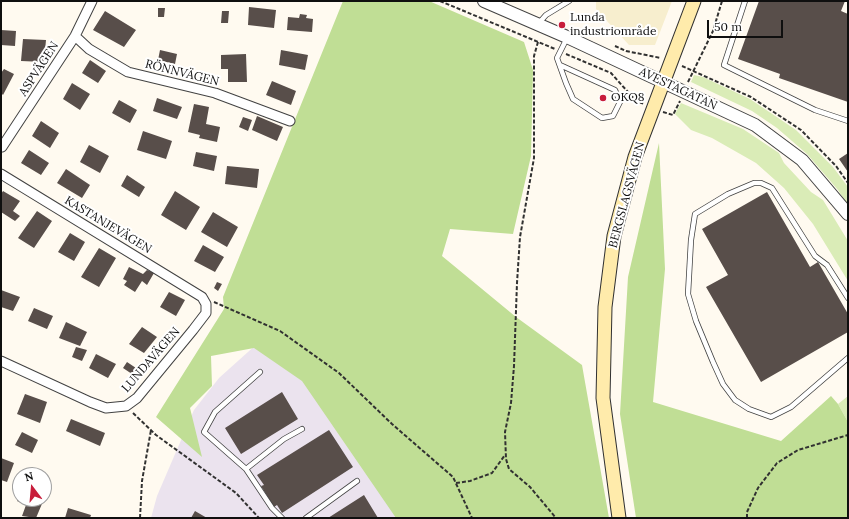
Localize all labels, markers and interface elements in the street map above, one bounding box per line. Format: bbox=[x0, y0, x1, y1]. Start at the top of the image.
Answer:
place label: Lunda industriområde bbox=[570, 11, 656, 39]
scale bar bbox=[709, 12, 785, 38]
text: 50 m bbox=[714, 19, 742, 34]
marker: Lunda industriområde bbox=[557, 20, 567, 30]
street label: ASPVÄGEN bbox=[16, 39, 62, 99]
street label: RÖNNVÄGEN bbox=[144, 57, 220, 89]
street label: AVESTAGATAN bbox=[637, 65, 719, 113]
place label: OKQ8 bbox=[611, 91, 645, 105]
marker: OKQ8 bbox=[598, 93, 608, 103]
street label: BERGSLAGSVÄGEN bbox=[606, 140, 648, 250]
street label: KASTANJEVÄGEN bbox=[62, 193, 154, 257]
street label: LUNDAVÄGEN bbox=[119, 325, 183, 395]
north arrow bbox=[12, 467, 52, 507]
text: N bbox=[23, 469, 35, 484]

